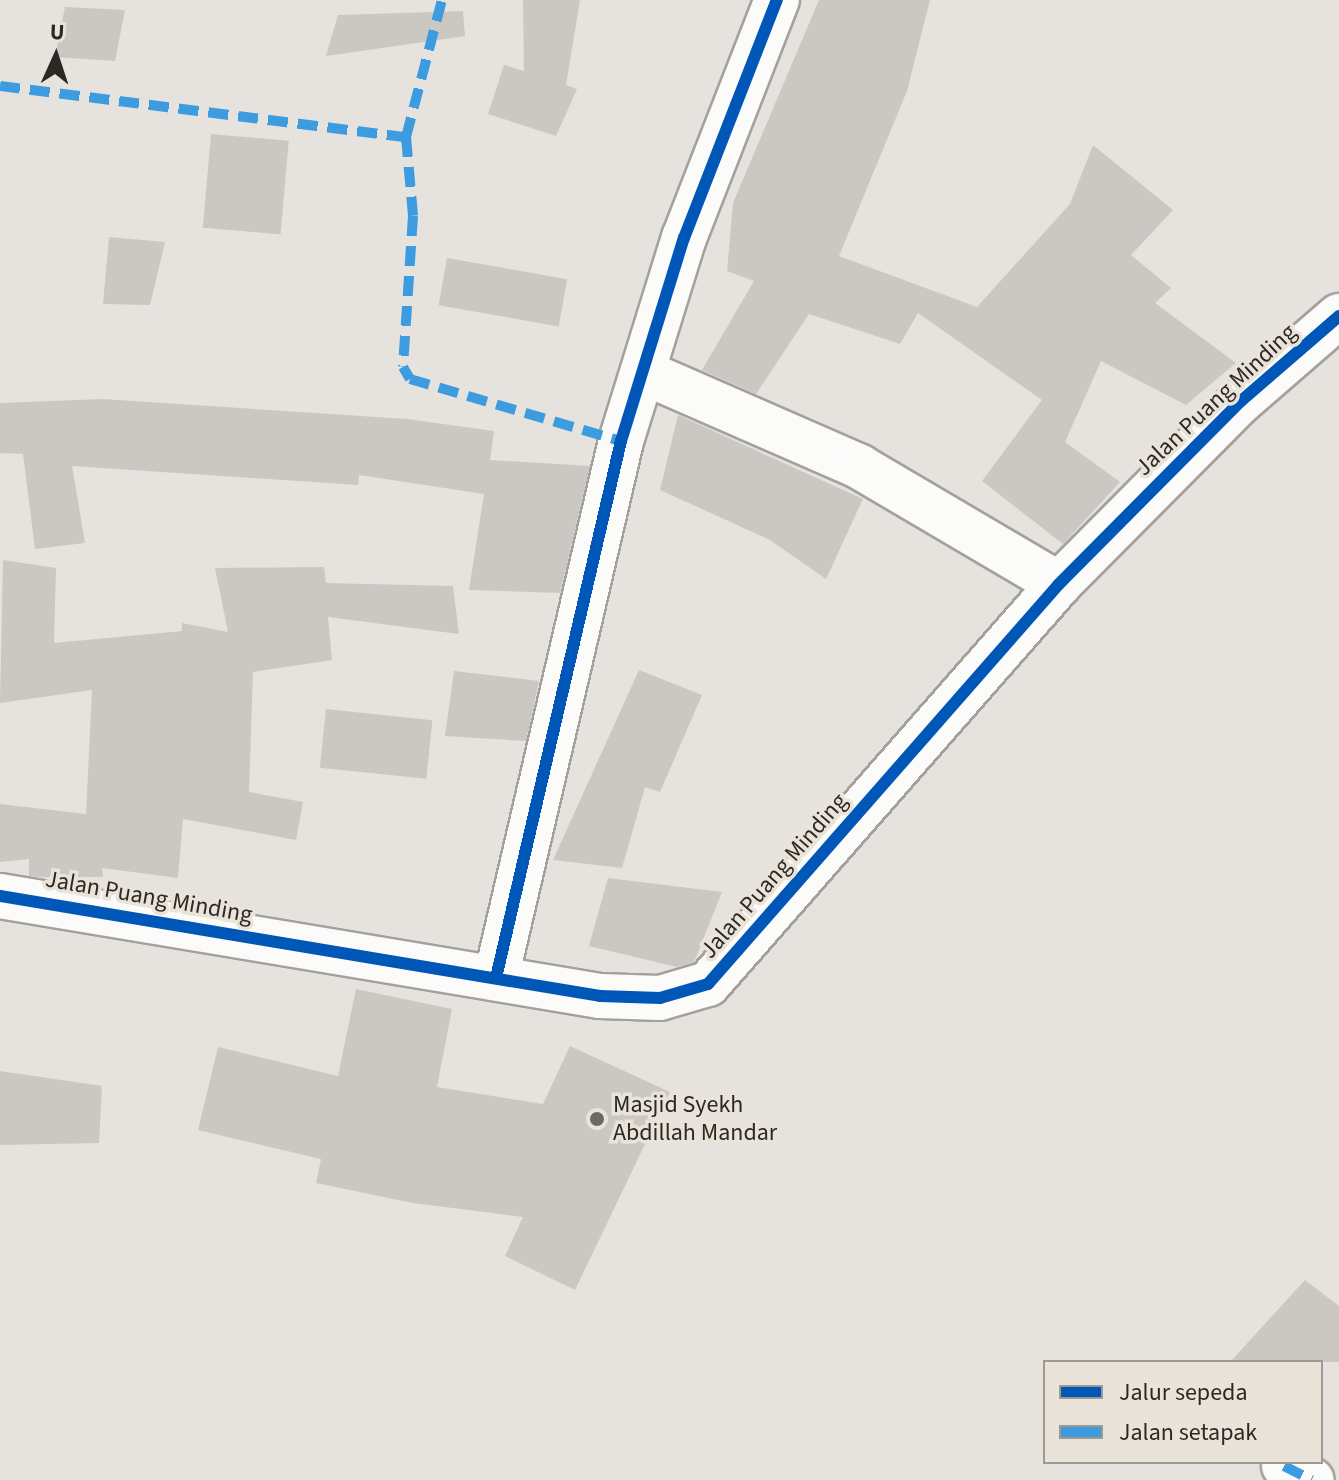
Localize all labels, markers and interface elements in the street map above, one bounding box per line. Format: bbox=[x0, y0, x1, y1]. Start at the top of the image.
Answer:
north arrow bbox=[16, 16, 96, 96]
text: U bbox=[49, 16, 65, 48]
street label: Jalan Puang Minding bbox=[1130, 318, 1302, 482]
street label: Jalan Puang Minding bbox=[694, 788, 854, 964]
street label: Jalan Puang Minding bbox=[43, 865, 255, 929]
place label: Masjid Syekh Abdillah Mandar bbox=[613, 1091, 777, 1147]
marker: Masjid Syekh Abdillah Mandar bbox=[588, 1110, 606, 1128]
legend bbox=[1043, 1360, 1323, 1464]
text: Jalur sepeda bbox=[1119, 1375, 1248, 1410]
text: Jalan setapak bbox=[1119, 1415, 1257, 1450]

